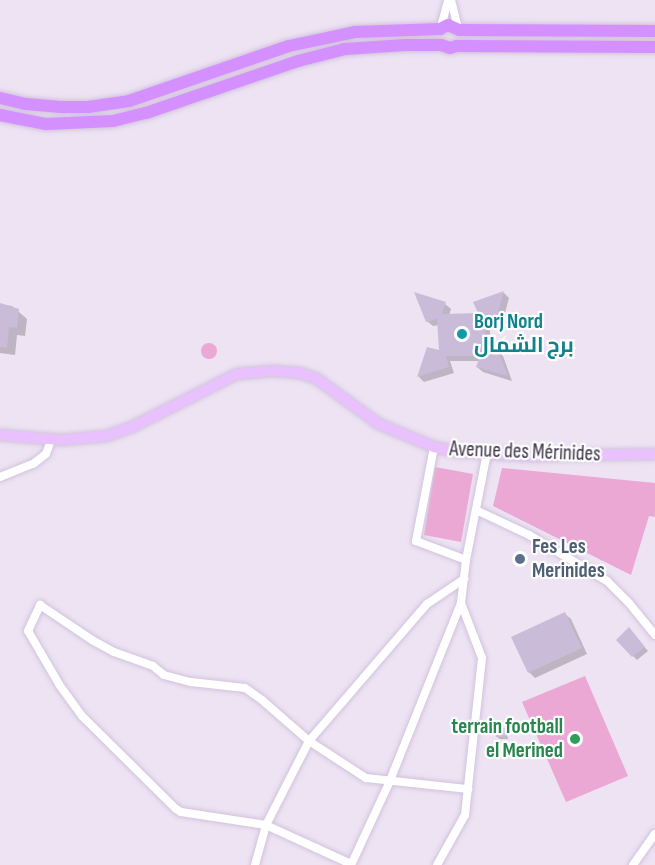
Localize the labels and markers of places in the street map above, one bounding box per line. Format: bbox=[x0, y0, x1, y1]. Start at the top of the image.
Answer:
place label: Borj Nord برج الشمال bbox=[474, 309, 574, 359]
marker: Borj Nord برج الشمال bbox=[455, 327, 469, 341]
place label: Fes Les Merinides bbox=[532, 534, 605, 584]
marker: Fes Les Merinides bbox=[513, 552, 527, 566]
place label: terrain football el Merined bbox=[451, 714, 563, 764]
marker: terrain football el Merined bbox=[568, 732, 582, 746]

